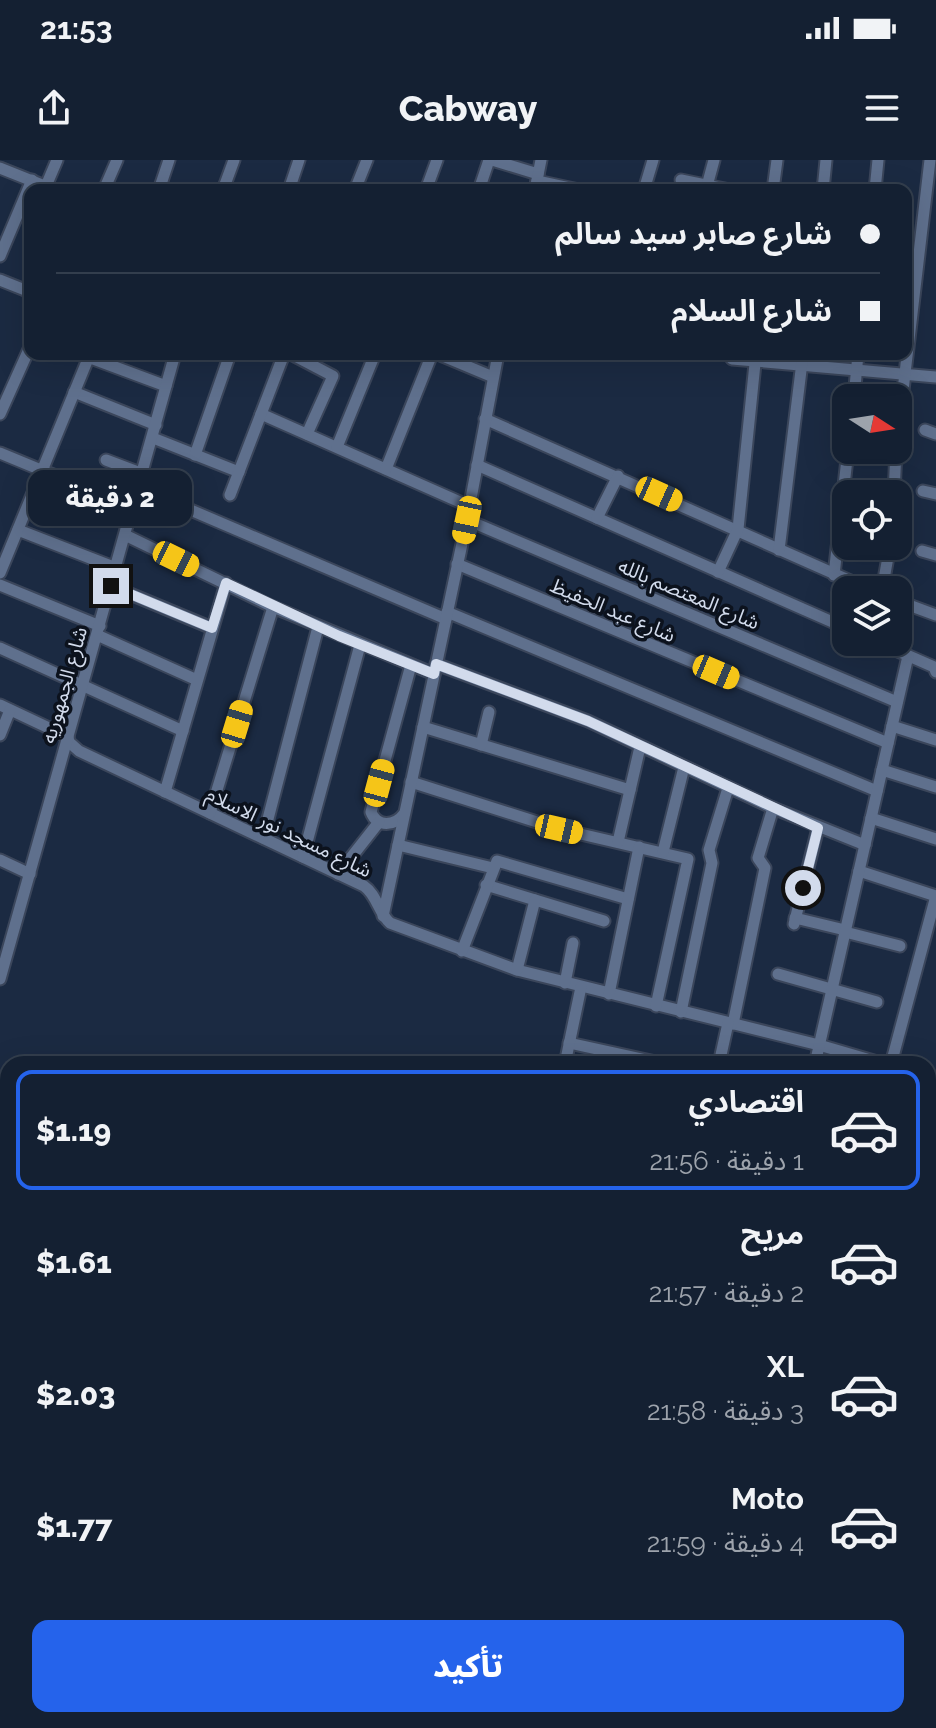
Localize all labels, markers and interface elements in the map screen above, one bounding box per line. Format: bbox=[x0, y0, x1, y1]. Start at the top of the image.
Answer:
text: 21:53 bbox=[40, 11, 113, 46]
icon: share bbox=[32, 86, 76, 130]
icon: menu bbox=[860, 86, 904, 130]
text: Cabway bbox=[399, 87, 537, 129]
text: شارع صابر سيد سالم bbox=[555, 216, 832, 251]
text: شارع السلام bbox=[671, 293, 832, 328]
north arrow bbox=[832, 384, 912, 464]
map controls bbox=[832, 384, 912, 656]
callout: 2 دقيقة bbox=[29, 470, 193, 526]
car bbox=[632, 473, 686, 515]
button: locate bbox=[832, 480, 912, 560]
text: 2 دقيقة bbox=[65, 483, 155, 513]
car bbox=[450, 494, 484, 546]
car bbox=[149, 538, 203, 580]
street label: شارع المعتصم بالله bbox=[614, 553, 763, 637]
route end bbox=[93, 568, 129, 604]
street label: شارع عبد الحفيظ bbox=[546, 573, 679, 650]
button: layers bbox=[832, 576, 912, 656]
street label: شارع الجمهوريه bbox=[36, 624, 95, 747]
car bbox=[689, 652, 743, 692]
car bbox=[219, 698, 255, 750]
car bbox=[361, 757, 397, 809]
street label: شارع مسجد نور الاسلام bbox=[201, 782, 376, 885]
car bbox=[533, 812, 585, 846]
route start bbox=[785, 870, 821, 906]
text: اقتصادي bbox=[689, 1084, 804, 1119]
icon: car bbox=[828, 1094, 900, 1166]
text: $1.19 bbox=[36, 1113, 111, 1148]
text: 1 دقيقة · 21:56 bbox=[649, 1146, 804, 1176]
text: مريح bbox=[741, 1216, 804, 1251]
icon: car bbox=[828, 1226, 900, 1298]
text: $1.61 bbox=[36, 1245, 112, 1280]
text: 2 دقيقة · 21:57 bbox=[649, 1278, 804, 1308]
text: XL bbox=[767, 1349, 804, 1384]
icon: car bbox=[828, 1358, 900, 1430]
text: $2.03 bbox=[36, 1377, 115, 1412]
text: 3 دقيقة · 21:58 bbox=[647, 1396, 804, 1426]
text: Moto bbox=[731, 1481, 804, 1516]
icon: car bbox=[828, 1490, 900, 1562]
text: $1.77 bbox=[36, 1509, 112, 1544]
text: 4 دقيقة · 21:59 bbox=[647, 1528, 804, 1558]
button: تأكيد bbox=[32, 1620, 904, 1712]

